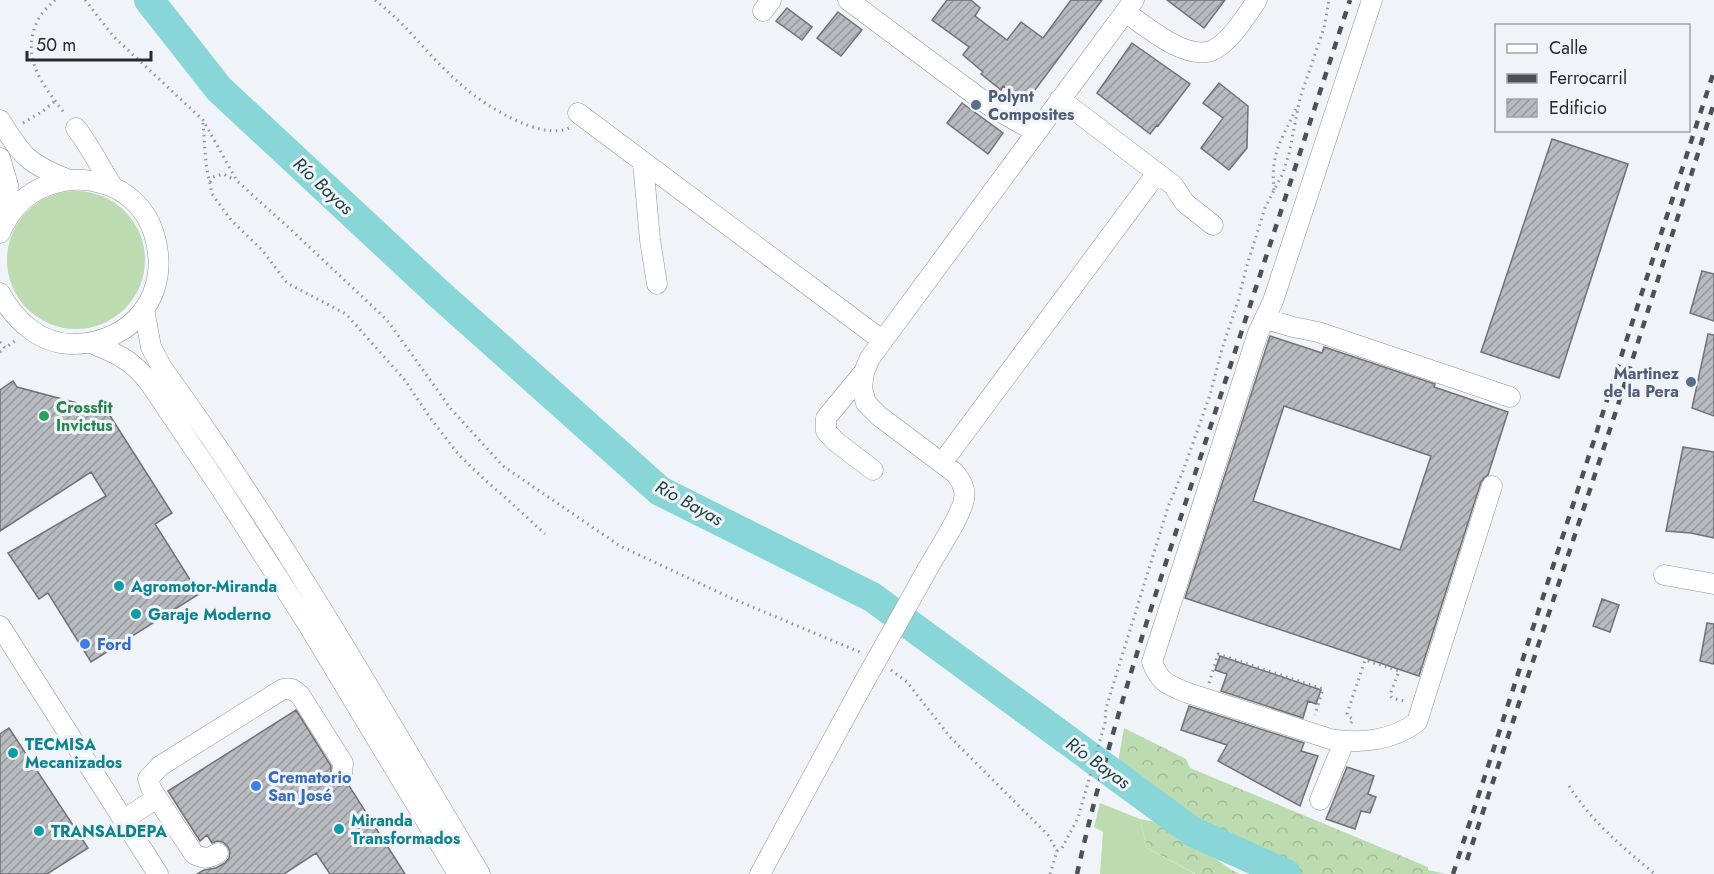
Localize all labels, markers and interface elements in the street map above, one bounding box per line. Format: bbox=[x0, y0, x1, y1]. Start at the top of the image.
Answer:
scale bar bbox=[27, 24, 152, 62]
legend bbox=[1495, 24, 1690, 132]
text: 50 m bbox=[36, 32, 76, 58]
text: Calle bbox=[1549, 35, 1588, 61]
text: Ferrocarril bbox=[1549, 65, 1627, 91]
place label: Polynt Composites bbox=[988, 85, 1074, 126]
text: Edificio bbox=[1549, 95, 1607, 121]
marker: Polynt Composites bbox=[969, 98, 983, 112]
water label: Río Bayas bbox=[287, 151, 359, 221]
place label: Martinez de la Pera bbox=[1604, 362, 1680, 403]
marker: Martinez de la Pera bbox=[1684, 375, 1698, 389]
place label: Crossfit Invictus bbox=[56, 396, 114, 437]
marker: Crossfit Invictus bbox=[37, 409, 51, 423]
water label: Río Bayas bbox=[651, 474, 728, 533]
place label: Agromotor-Miranda bbox=[130, 575, 277, 598]
marker: Agromotor-Miranda bbox=[112, 579, 126, 593]
place label: Garaje Moderno bbox=[148, 603, 271, 626]
marker: Garaje Moderno bbox=[129, 607, 143, 621]
place label: Ford bbox=[97, 633, 131, 656]
marker: Ford bbox=[78, 637, 92, 651]
water label: Río Bayas bbox=[1061, 731, 1136, 796]
place label: TECMISA Mecanizados bbox=[25, 733, 122, 774]
marker: TECMISA Mecanizados bbox=[6, 746, 20, 760]
place label: Crematorio San José bbox=[268, 766, 351, 807]
marker: Crematorio San José bbox=[249, 779, 263, 793]
place label: Miranda Transformados bbox=[351, 809, 460, 850]
place label: TRANSALDEPA bbox=[51, 820, 167, 843]
marker: Miranda Transformados bbox=[332, 822, 346, 836]
marker: TRANSALDEPA bbox=[32, 824, 46, 838]

